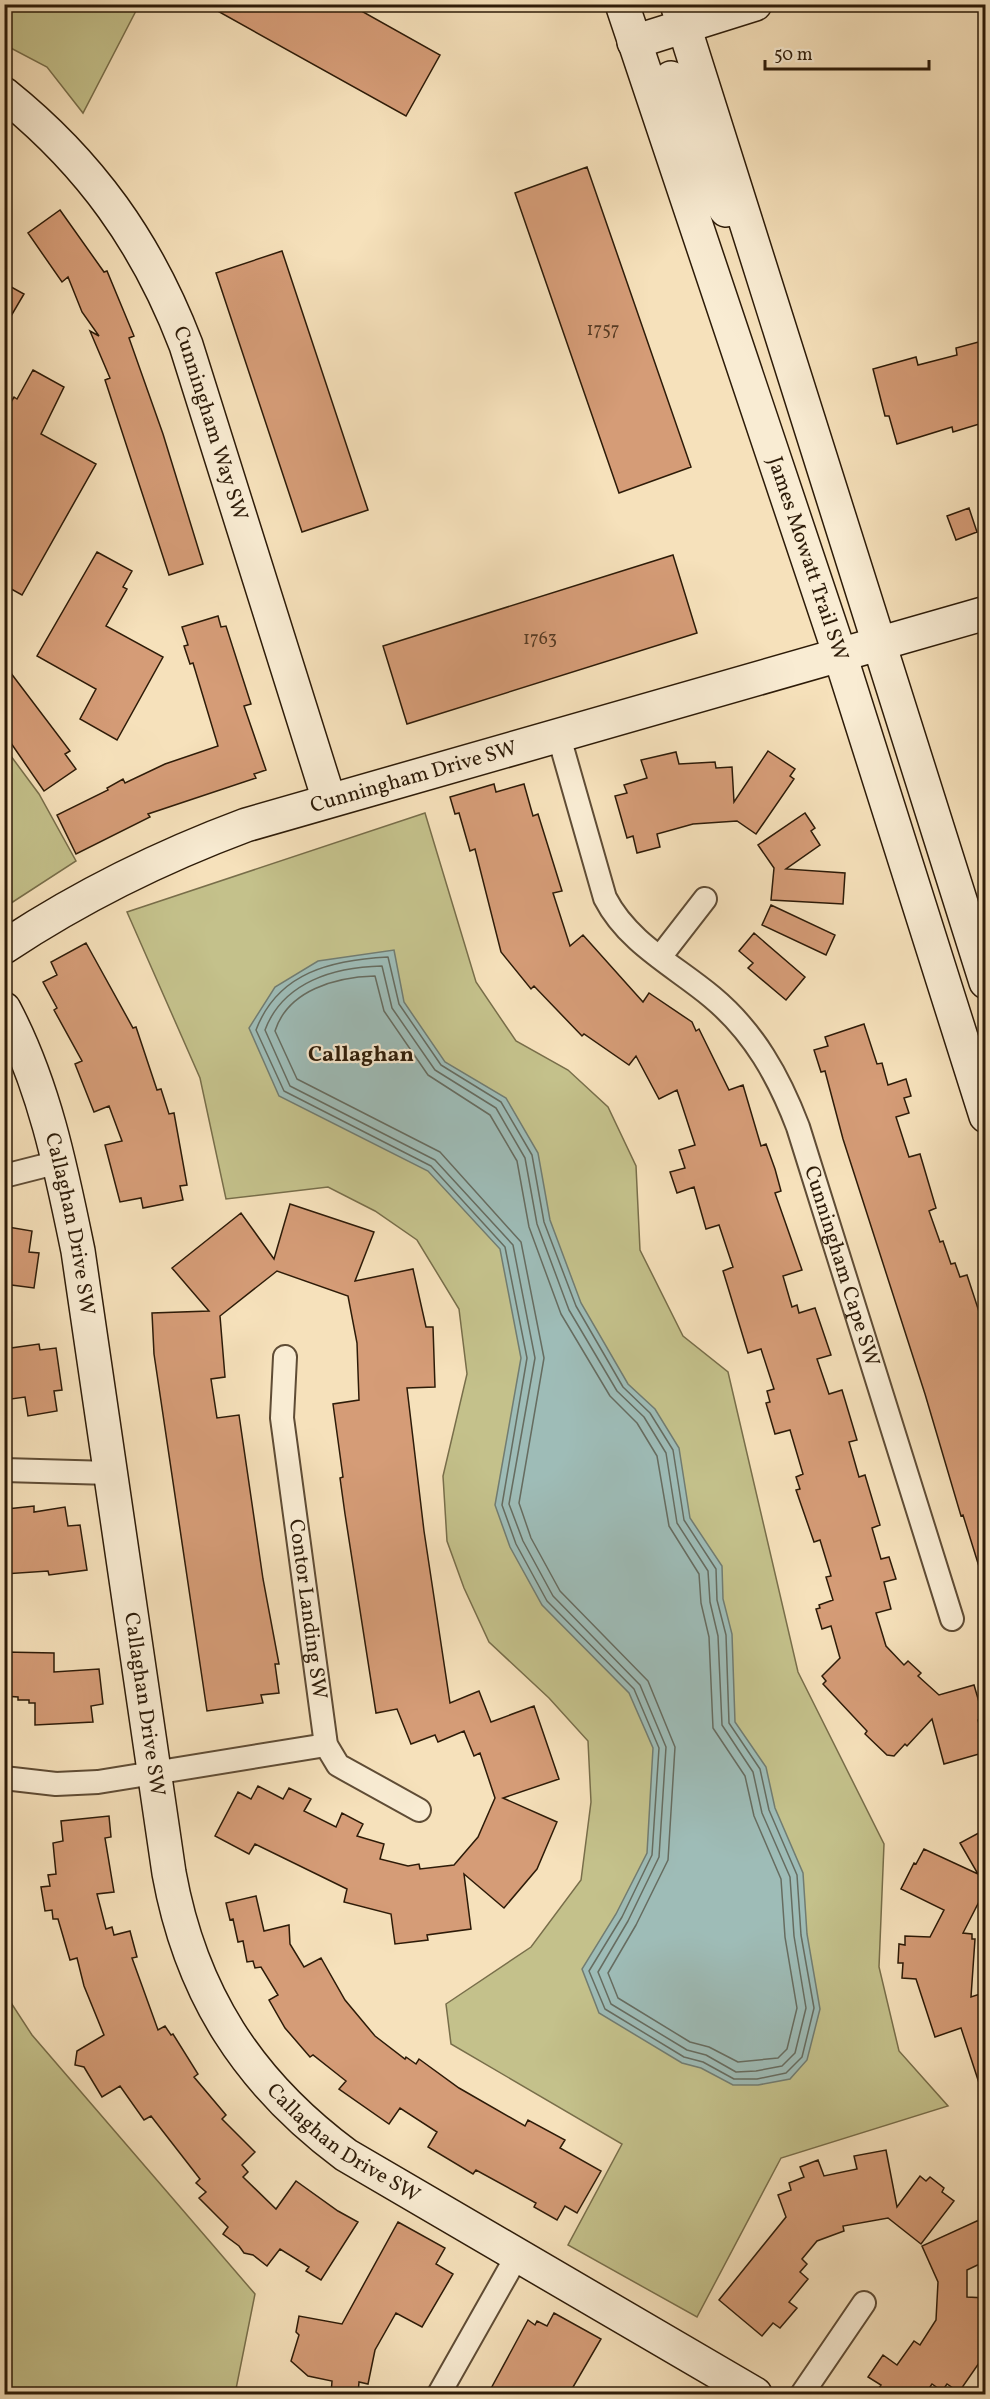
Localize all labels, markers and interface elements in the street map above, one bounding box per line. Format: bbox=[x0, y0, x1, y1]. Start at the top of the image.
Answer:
scale bar bbox=[765, 33, 928, 71]
text: 50 m bbox=[774, 43, 813, 68]
house number: 1757 bbox=[586, 318, 620, 343]
street label: Cunningham Way SW bbox=[166, 322, 255, 524]
street label: James Mowatt Trail SW bbox=[760, 453, 855, 665]
house number: 1763 bbox=[523, 627, 557, 652]
street label: Cunningham Drive SW bbox=[307, 734, 520, 820]
district label: Callaghan bbox=[308, 1040, 414, 1071]
street label: Callaghan Drive SW bbox=[37, 1130, 102, 1317]
street label: Cunningham Cape SW bbox=[797, 1162, 887, 1370]
street label: Contor Landing SW bbox=[281, 1517, 334, 1701]
street label: Callaghan Drive SW bbox=[117, 1610, 172, 1798]
street label: Callaghan Drive SW bbox=[260, 2077, 425, 2210]

